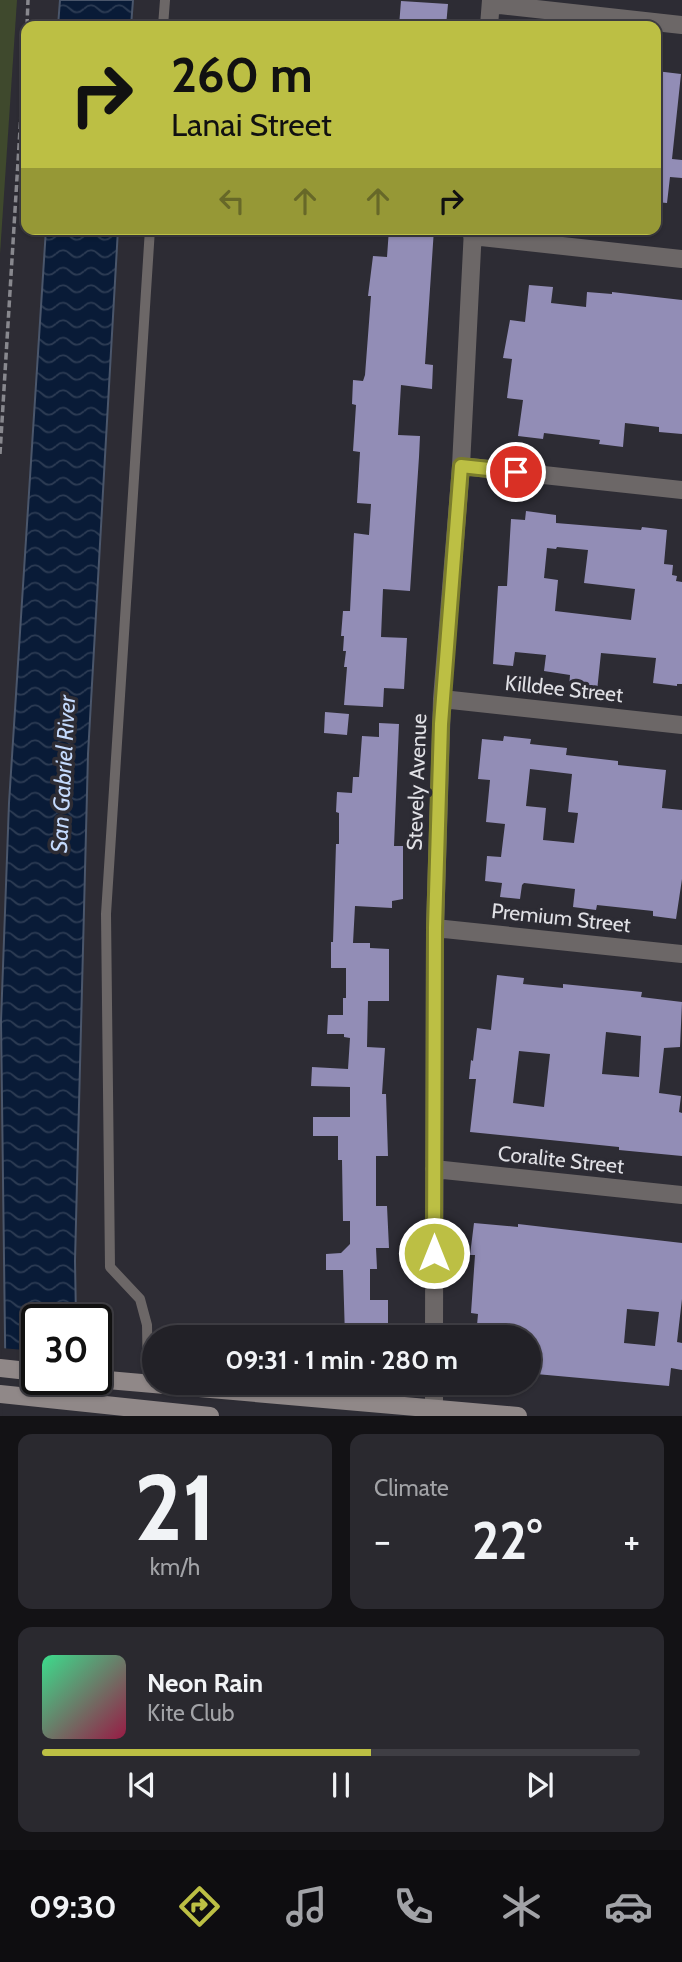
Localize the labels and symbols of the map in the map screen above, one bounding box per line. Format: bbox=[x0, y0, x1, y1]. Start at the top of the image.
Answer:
pin bbox=[486, 442, 546, 502]
street label: Killdee Street bbox=[504, 670, 624, 707]
water label: San Gabriel River bbox=[45, 693, 81, 854]
street label: Stevely Avenue bbox=[402, 713, 431, 851]
street label: Premium Street bbox=[490, 898, 632, 937]
street label: Coralite Street bbox=[497, 1140, 625, 1179]
position arrow bbox=[397, 1216, 471, 1290]
speed limit sign: 30 bbox=[21, 1304, 112, 1395]

